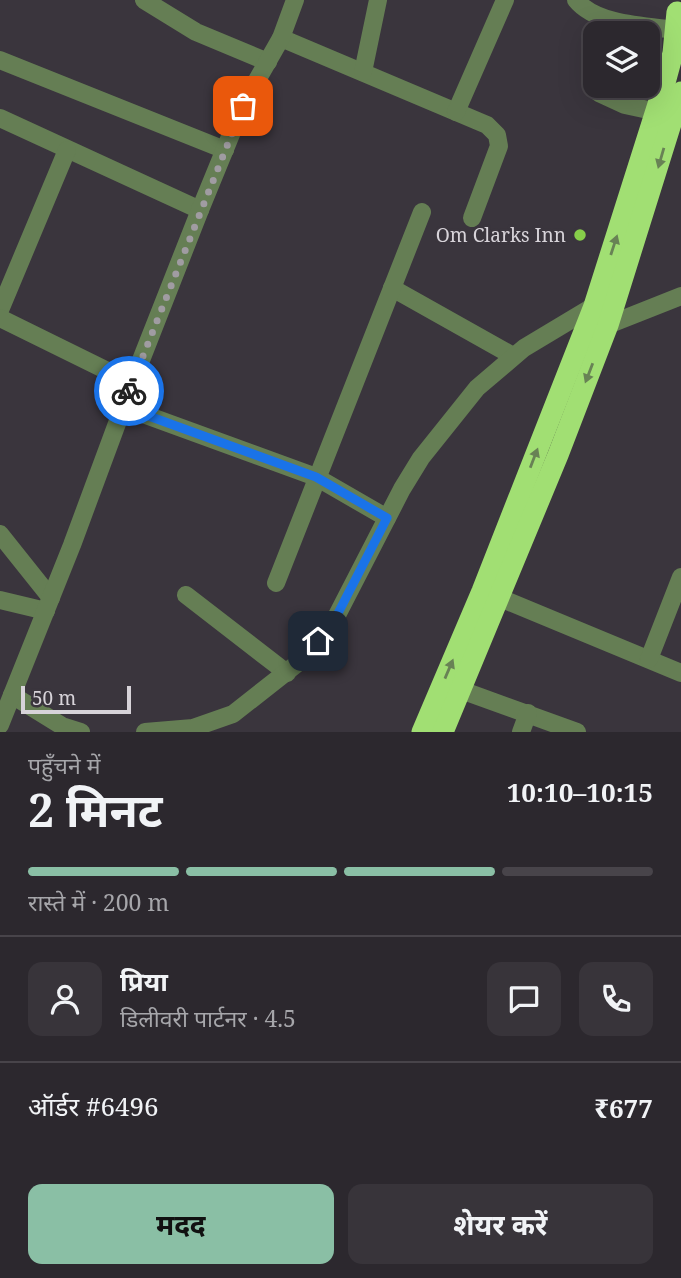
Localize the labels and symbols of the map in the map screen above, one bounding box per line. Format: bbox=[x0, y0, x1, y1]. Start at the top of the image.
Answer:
pin bbox=[213, 76, 273, 136]
one-way arrow bbox=[655, 147, 665, 168]
place label: Om Clarks Inn bbox=[436, 222, 566, 248]
marker: Om Clarks Inn bbox=[572, 227, 588, 243]
one-way arrow bbox=[609, 235, 619, 256]
courier bbox=[94, 356, 164, 426]
one-way arrow bbox=[584, 363, 595, 384]
one-way arrow bbox=[529, 448, 540, 469]
pin bbox=[288, 611, 348, 671]
one-way arrow bbox=[443, 659, 455, 679]
scale bar bbox=[21, 683, 131, 715]

